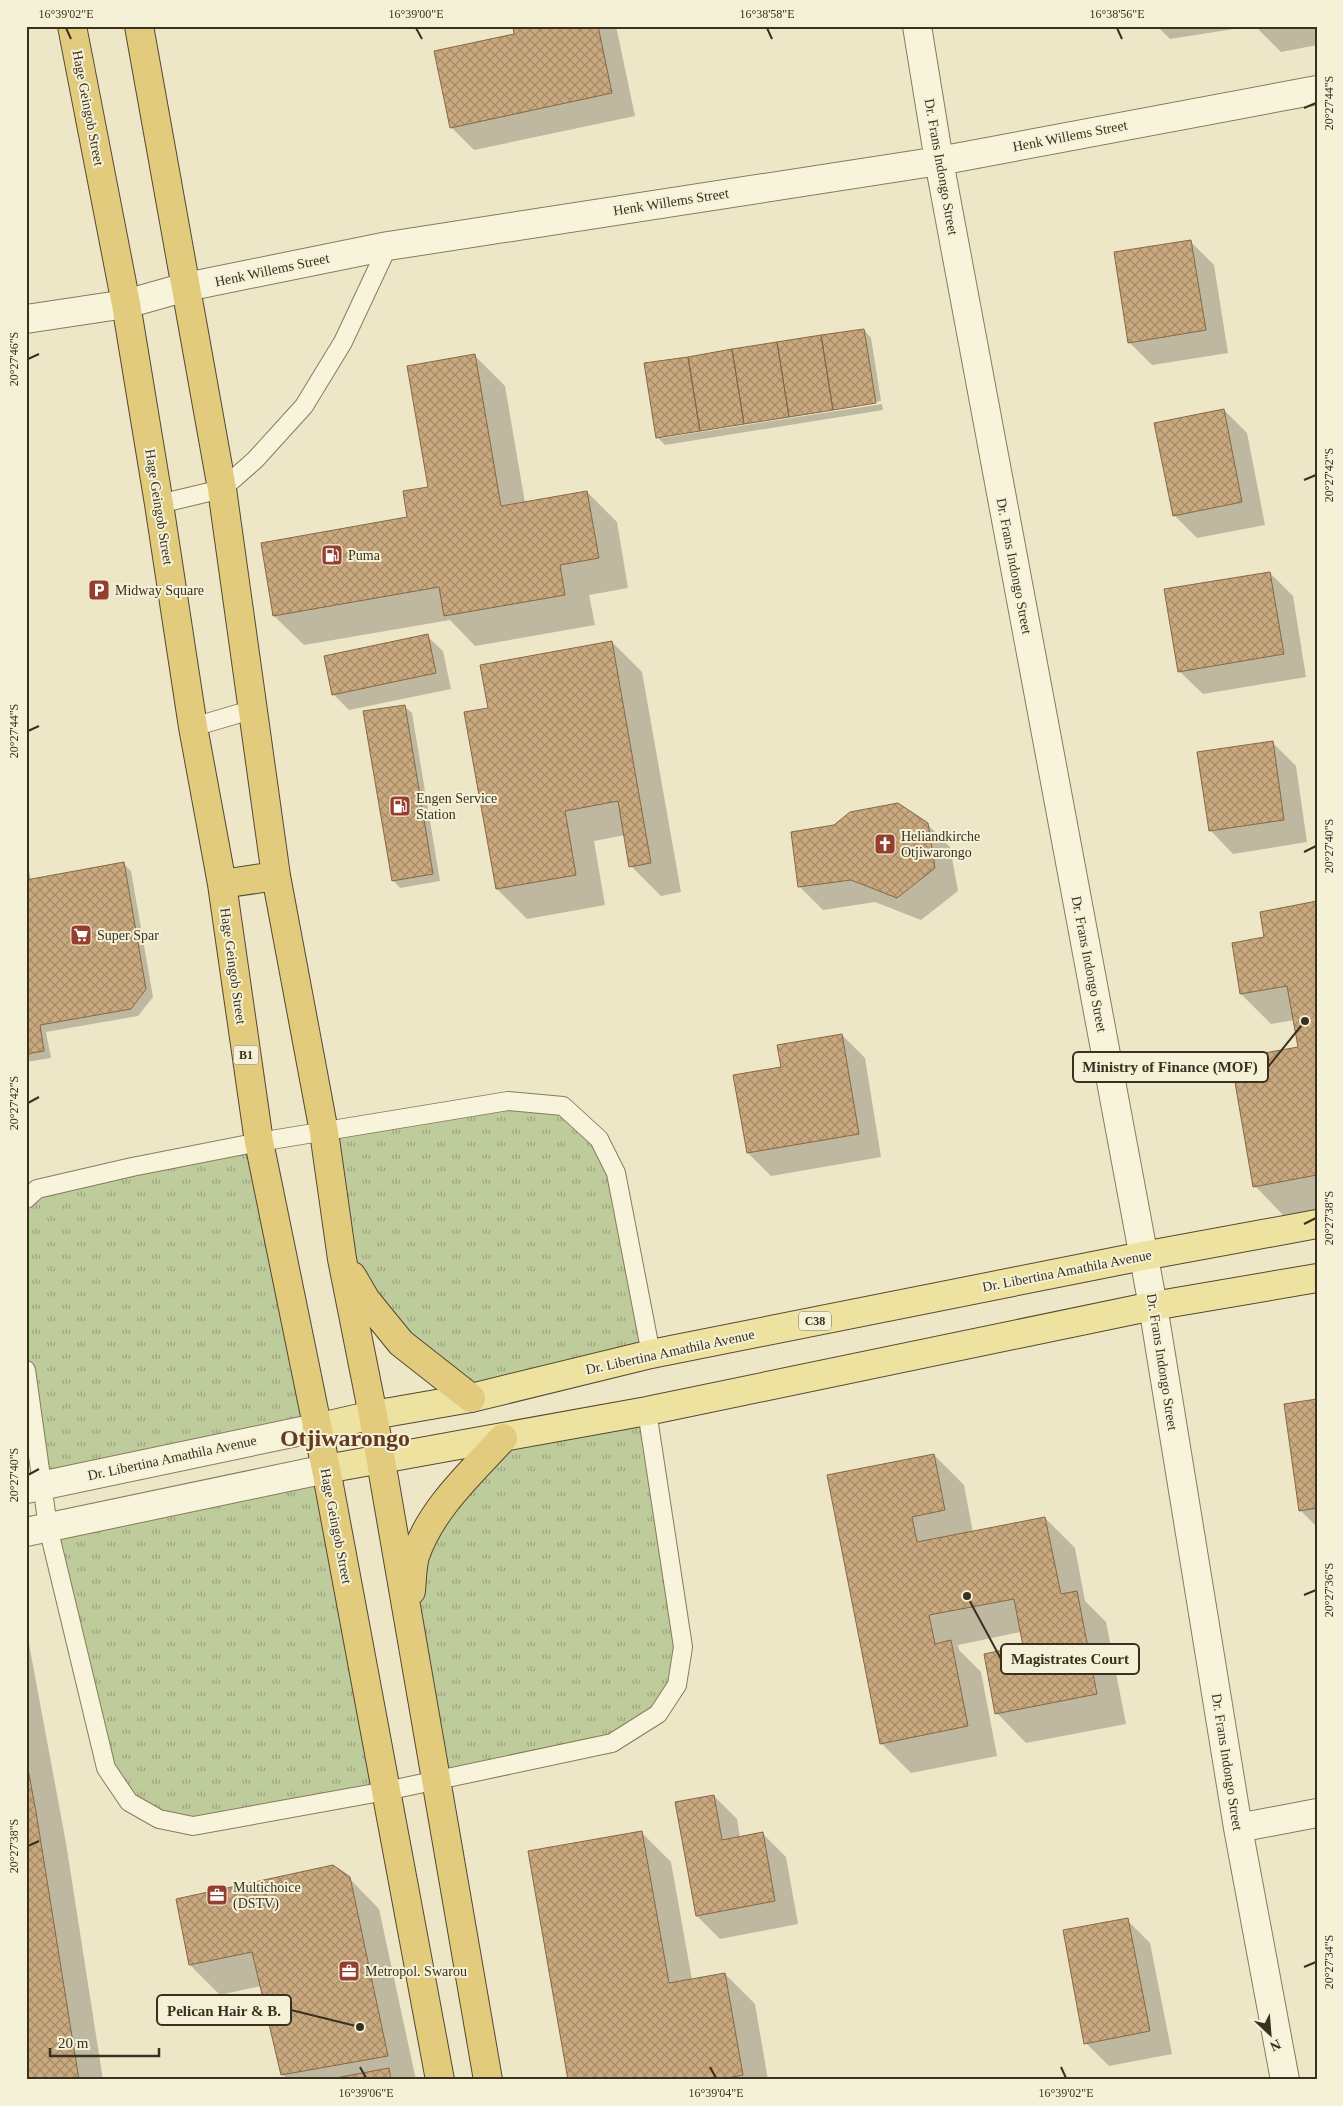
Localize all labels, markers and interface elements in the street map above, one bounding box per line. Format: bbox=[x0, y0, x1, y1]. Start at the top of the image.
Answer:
text: 16°39'02"E bbox=[38, 7, 94, 21]
text: 16°39'00"E bbox=[388, 7, 444, 21]
text: 16°38'58"E bbox=[739, 7, 795, 21]
text: 16°38'56"E bbox=[1089, 7, 1145, 21]
street label: Hage Geingob Street bbox=[69, 49, 107, 167]
text: 20°27'44"S bbox=[1322, 76, 1336, 130]
street label: Dr. Frans Indongo Street bbox=[922, 98, 960, 237]
street label: Henk Willems Street bbox=[1011, 117, 1129, 154]
street label: Henk Willems Street bbox=[612, 185, 730, 219]
street label: Henk Willems Street bbox=[213, 251, 331, 289]
text: 20°27'46"S bbox=[7, 332, 21, 386]
street label: Hage Geingob Street bbox=[142, 448, 176, 566]
text: 20°27'42"S bbox=[1322, 448, 1336, 502]
street label: Dr. Frans Indongo Street bbox=[993, 497, 1035, 635]
fuel station icon: Puma bbox=[320, 543, 344, 567]
place label: Puma bbox=[348, 548, 381, 563]
parking icon: Midway Square bbox=[87, 578, 111, 602]
place label: Midway Square bbox=[115, 583, 204, 598]
text: 20°27'44"S bbox=[7, 704, 21, 758]
place label: Engen Service Station bbox=[416, 791, 497, 822]
fuel station icon: Engen Service Station bbox=[388, 794, 412, 818]
text: 20°27'40"S bbox=[1322, 819, 1336, 873]
place label: Heliandkirche Otjiwarongo bbox=[901, 829, 980, 860]
church icon: Heliandkirche Otjiwarongo bbox=[873, 832, 897, 856]
street label: Dr. Frans Indongo Street bbox=[1068, 895, 1110, 1033]
street label: Hage Geingob Street bbox=[217, 907, 249, 1025]
supermarket icon: Super Spar bbox=[69, 923, 93, 947]
place label: Super Spar bbox=[97, 928, 159, 943]
road number: B1 bbox=[234, 1046, 258, 1064]
callout: Ministry of Finance (MOF) bbox=[1073, 1052, 1268, 1082]
text: Ministry of Finance (MOF) bbox=[1082, 1059, 1258, 1076]
text: 20°27'42"S bbox=[7, 1076, 21, 1130]
text: 20°27'38"S bbox=[1322, 1191, 1336, 1245]
street label: Dr. Libertina Amathila Avenue bbox=[981, 1247, 1153, 1295]
street label: Dr. Frans Indongo Street bbox=[1144, 1292, 1180, 1432]
road number: C38 bbox=[799, 1312, 831, 1330]
street label: Dr. Libertina Amathila Avenue bbox=[584, 1327, 756, 1377]
district label: Otjiwarongo bbox=[280, 1425, 410, 1451]
street label: Dr. Libertina Amathila Avenue bbox=[86, 1433, 258, 1483]
text: 20°27'40"S bbox=[7, 1448, 21, 1502]
street label: Hage Geingob Street bbox=[317, 1467, 355, 1585]
text: 20°27'36"S bbox=[1322, 1563, 1336, 1617]
callout: Magistrates Court bbox=[1001, 1644, 1139, 1674]
text: Magistrates Court bbox=[1011, 1651, 1129, 1667]
street label: Dr. Frans Indongo Street bbox=[1209, 1692, 1245, 1832]
text: 20°27'38"S bbox=[7, 1819, 21, 1873]
place label: Multichoice (DSTV) bbox=[233, 1880, 301, 1912]
office icon: Multichoice (DSTV) bbox=[205, 1883, 229, 1907]
text: 20°27'34"S bbox=[1322, 1935, 1336, 1989]
office icon: Metropol. Swarou bbox=[337, 1959, 361, 1983]
place label: Metropol. Swarou bbox=[365, 1964, 467, 1979]
callout: Pelican Hair & B. bbox=[157, 1995, 291, 2025]
text: Pelican Hair & B. bbox=[167, 2003, 281, 2019]
north arrow bbox=[1246, 2008, 1296, 2058]
scale bar bbox=[50, 2026, 159, 2058]
text: 20 m bbox=[58, 2035, 89, 2051]
text: N bbox=[1268, 2036, 1283, 2054]
text: 16°39'06"E bbox=[338, 2086, 394, 2100]
text: 16°39'04"E bbox=[688, 2086, 744, 2100]
text: 16°39'02"E bbox=[1038, 2086, 1094, 2100]

